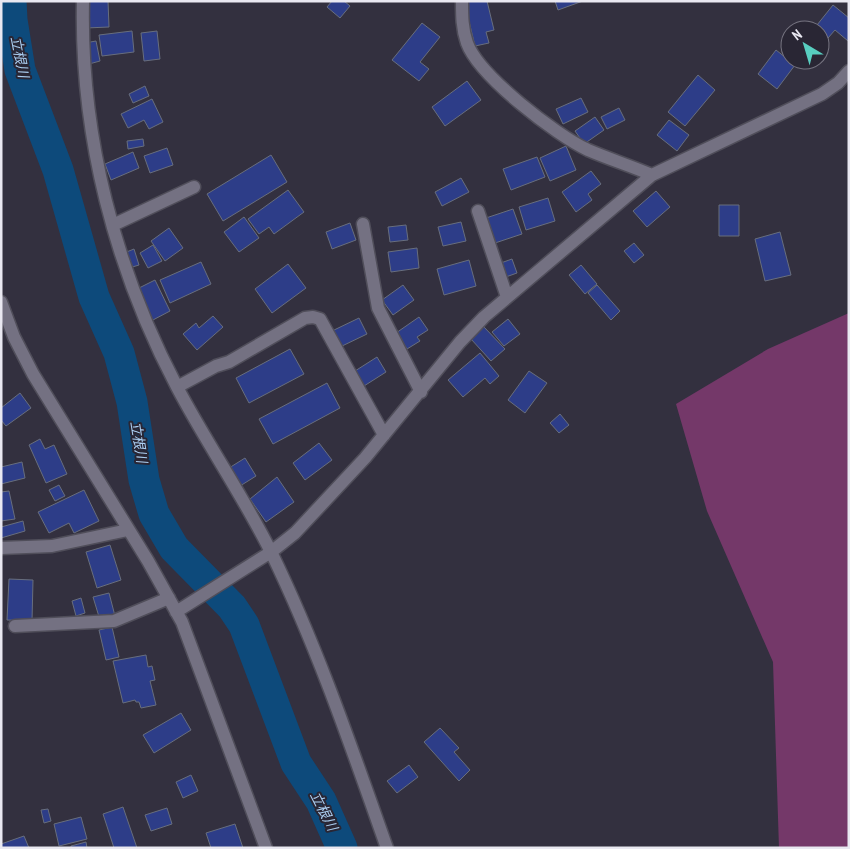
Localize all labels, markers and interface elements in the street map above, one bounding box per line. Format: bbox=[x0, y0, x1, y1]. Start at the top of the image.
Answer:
north arrow bbox=[780, 20, 830, 70]
text: N bbox=[788, 25, 806, 44]
water label: 立根川 bbox=[7, 35, 33, 81]
water label: 立根川 bbox=[127, 420, 151, 466]
water label: 立根川 bbox=[306, 788, 342, 836]

